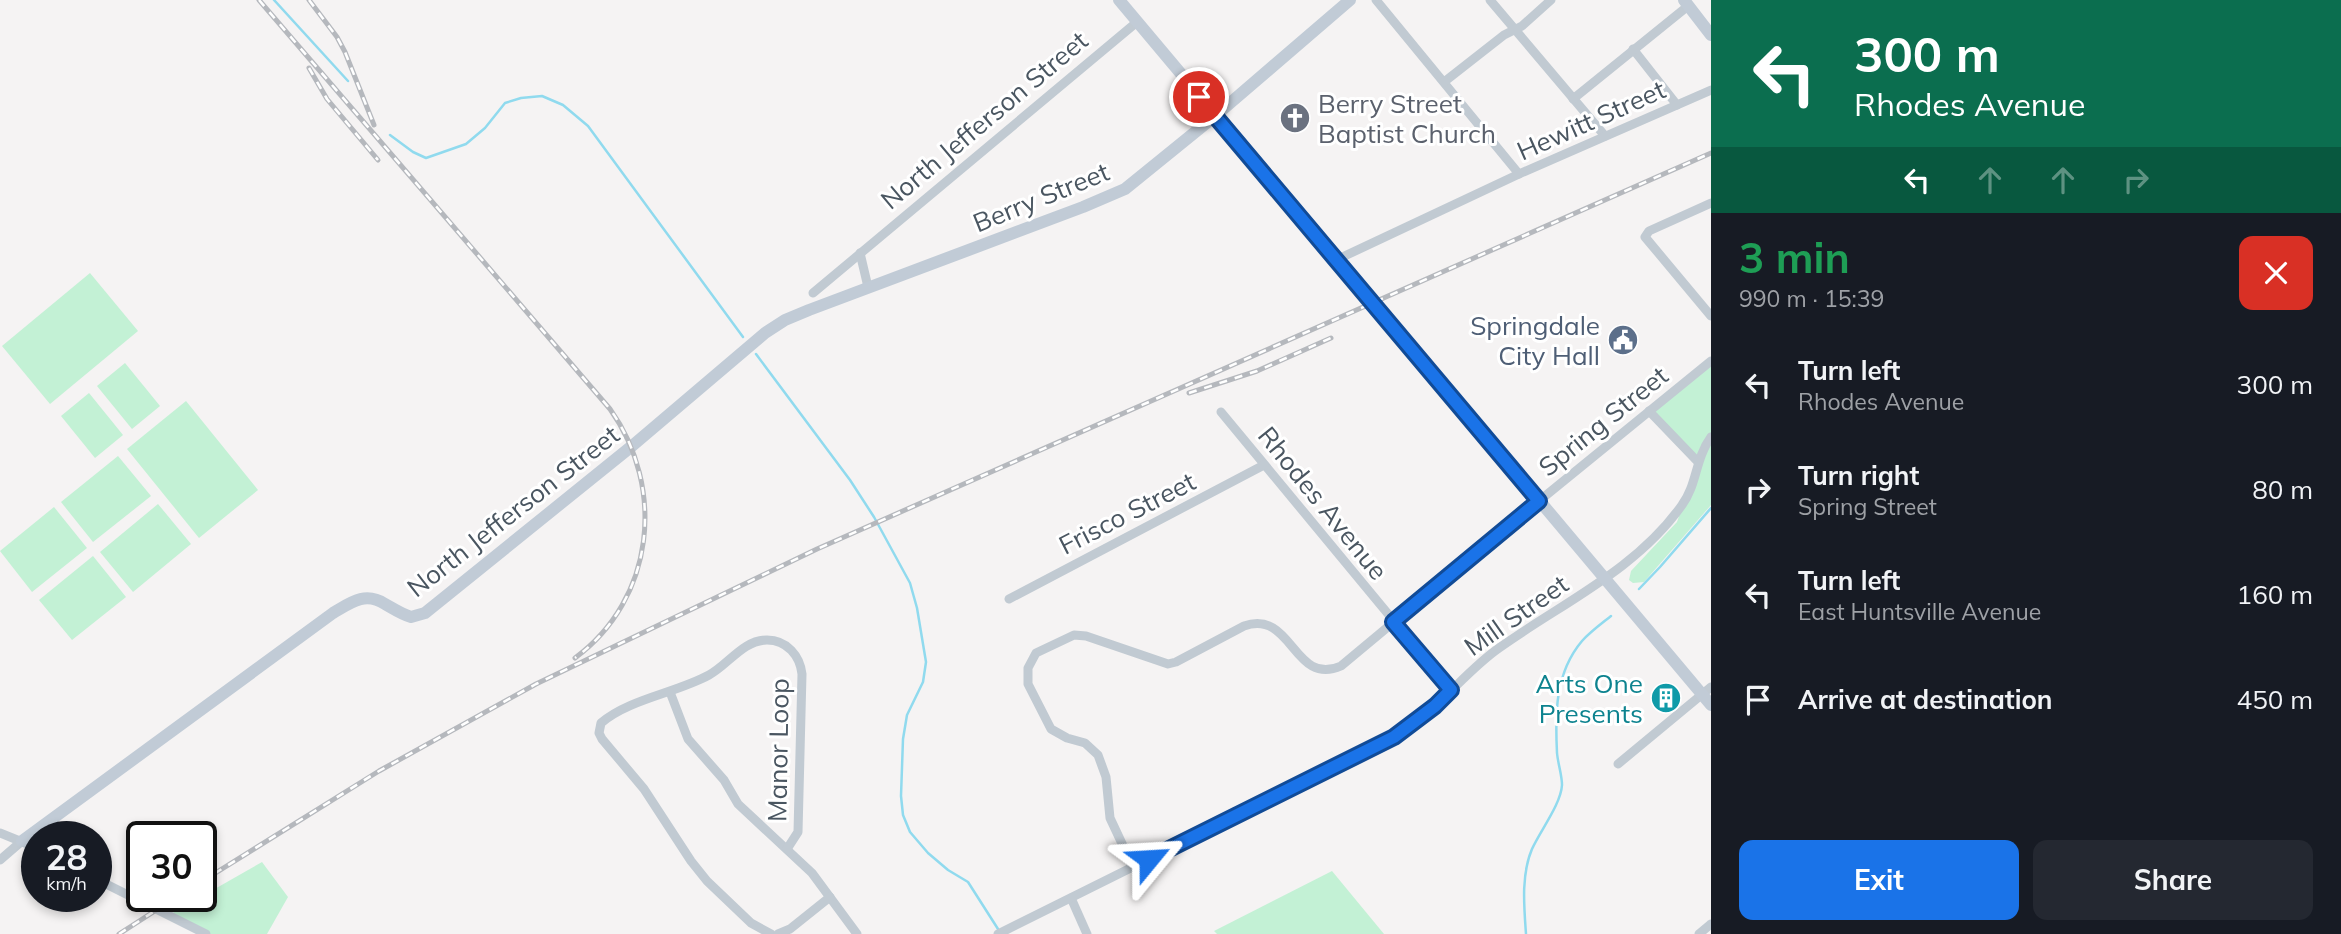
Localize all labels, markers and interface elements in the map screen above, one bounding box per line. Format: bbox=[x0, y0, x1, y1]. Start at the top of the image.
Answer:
text: 300 m bbox=[1854, 23, 2000, 84]
street label: North Jefferson Street bbox=[874, 24, 1094, 216]
icon: left bbox=[1739, 28, 1830, 119]
pin bbox=[1169, 67, 1229, 127]
street label: Hewitt Street bbox=[1512, 73, 1670, 167]
icon: arrive bbox=[1180, 78, 1218, 116]
text: Rhodes Avenue bbox=[1854, 84, 2085, 124]
place label: Berry Street Baptist Church bbox=[1318, 87, 1496, 150]
church icon: Berry Street Baptist Church bbox=[1278, 101, 1312, 135]
street label: Berry Street bbox=[968, 155, 1114, 239]
icon: left bbox=[1898, 161, 1936, 199]
icon: ahead bbox=[1971, 161, 2009, 199]
icon: ahead bbox=[2044, 161, 2082, 199]
icon: right bbox=[2117, 161, 2155, 199]
text: 3 min bbox=[1739, 231, 1850, 284]
button: close bbox=[2239, 236, 2313, 310]
text: 990 m · 15:39 bbox=[1739, 284, 1884, 313]
place label: Springdale City Hall bbox=[1470, 309, 1600, 372]
public building icon: Springdale City Hall bbox=[1606, 323, 1640, 357]
text: Turn left bbox=[1798, 354, 1900, 387]
street label: Spring Street bbox=[1532, 359, 1674, 483]
icon: left bbox=[1739, 366, 1777, 404]
text: 300 m bbox=[2237, 368, 2313, 401]
text: Rhodes Avenue bbox=[1798, 387, 1964, 416]
street label: North Jefferson Street bbox=[400, 418, 626, 604]
street label: Rhodes Avenue bbox=[1251, 420, 1395, 586]
text: Turn right bbox=[1798, 459, 1919, 492]
street label: Frisco Street bbox=[1053, 464, 1201, 562]
icon: right bbox=[1739, 471, 1777, 509]
text: 80 m bbox=[2252, 473, 2313, 506]
text: Spring Street bbox=[1798, 492, 1937, 521]
text: Turn left bbox=[1798, 564, 1900, 597]
street label: Mill Street bbox=[1458, 567, 1574, 663]
icon: left bbox=[1739, 576, 1777, 614]
text: 160 m bbox=[2237, 578, 2313, 611]
text: East Huntsville Avenue bbox=[1798, 597, 2041, 626]
place label: Arts One Presents bbox=[1536, 667, 1643, 730]
street label: Manor Loop bbox=[760, 678, 796, 822]
building icon: Arts One Presents bbox=[1649, 681, 1683, 715]
icon: arrive bbox=[1739, 681, 1777, 719]
text: Arrive at destination bbox=[1798, 683, 2053, 716]
text: 450 m bbox=[2237, 683, 2313, 716]
speed limit sign: 30 bbox=[126, 821, 217, 912]
position arrow bbox=[1112, 822, 1186, 896]
text: 28 bbox=[45, 835, 88, 879]
button: Exit bbox=[1739, 840, 2019, 920]
button: Share bbox=[2033, 840, 2313, 920]
text: km/h bbox=[46, 872, 87, 895]

